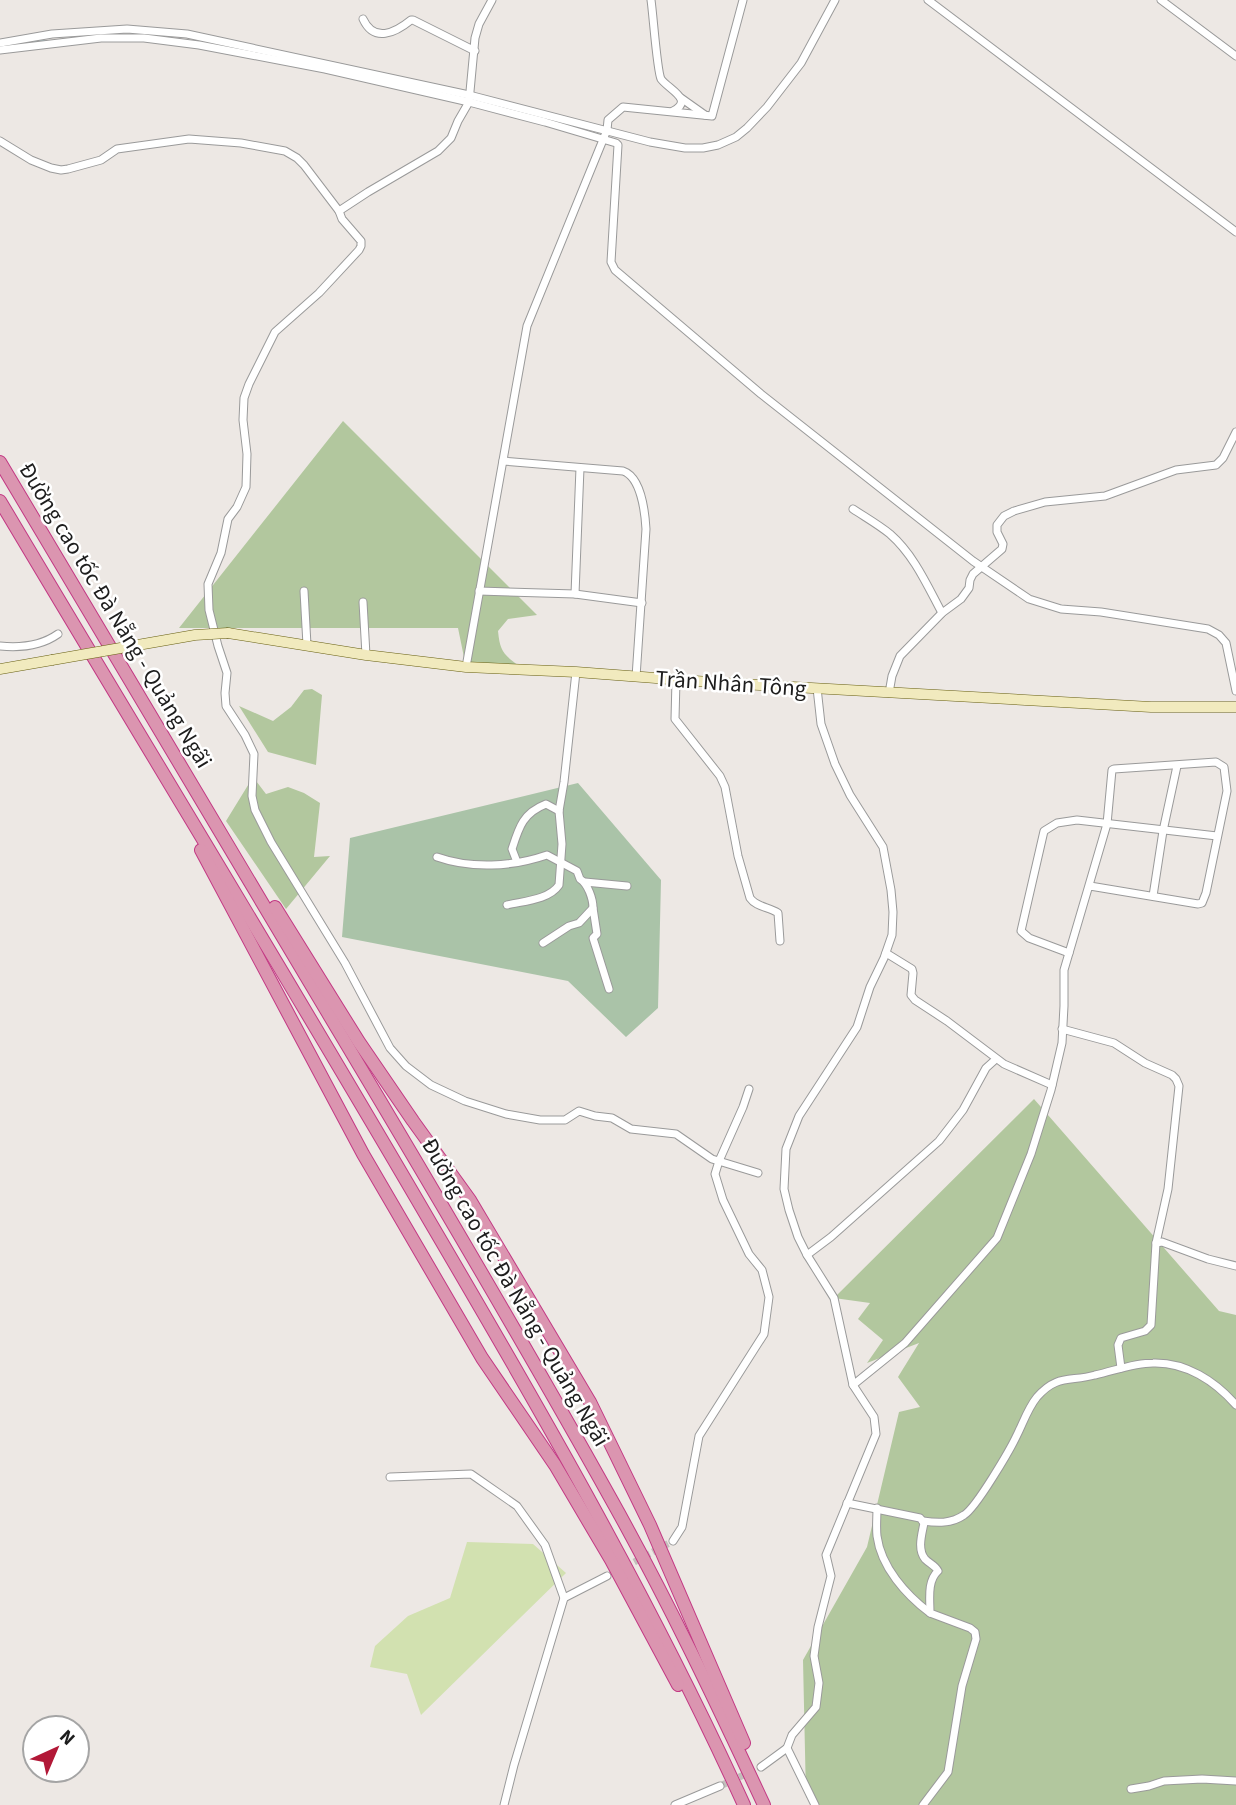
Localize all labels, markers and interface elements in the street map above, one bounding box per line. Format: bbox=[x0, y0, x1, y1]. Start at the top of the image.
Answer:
street label: Đường cao tốc Đà Nẵng - Quảng Ngãi bbox=[11, 456, 220, 774]
street label: Trần Nhân Tông bbox=[654, 662, 808, 705]
street label: Đường cao tốc Đà Nẵng - Quảng Ngãi bbox=[413, 1132, 618, 1453]
north arrow bbox=[21, 1714, 91, 1784]
text: N bbox=[53, 1724, 81, 1752]

